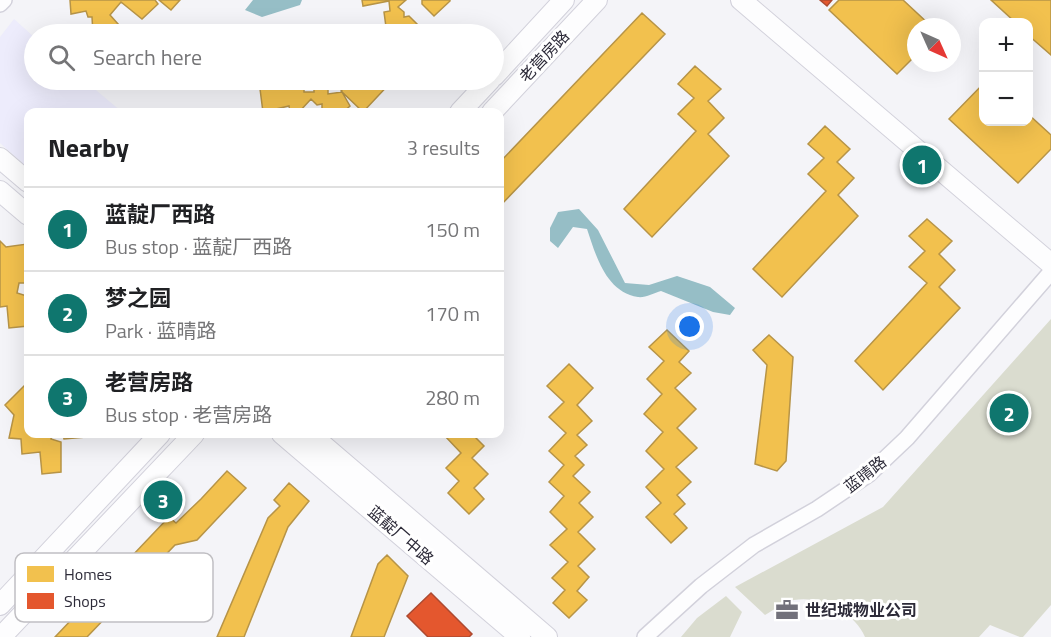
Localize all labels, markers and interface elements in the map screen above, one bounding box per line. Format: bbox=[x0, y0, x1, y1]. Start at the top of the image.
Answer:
north arrow bbox=[907, 18, 961, 72]
map controls bbox=[979, 18, 1033, 126]
button: + bbox=[979, 18, 1033, 72]
search box bbox=[24, 24, 504, 90]
street label: 老营房路 bbox=[513, 24, 575, 88]
text: Search here bbox=[93, 40, 202, 74]
icon: search bbox=[45, 41, 78, 74]
button: − bbox=[979, 72, 1033, 126]
text: Nearby bbox=[48, 128, 129, 167]
text: 3 results bbox=[407, 132, 480, 163]
pin: 1 bbox=[902, 142, 942, 188]
text: 蓝靛厂西路 bbox=[105, 197, 215, 231]
text: 1 bbox=[62, 214, 73, 245]
text: 150 m bbox=[425, 214, 480, 245]
text: Bus stop · 蓝靛厂西路 bbox=[105, 231, 292, 262]
text: 梦之园 bbox=[105, 281, 171, 315]
text: 2 bbox=[62, 298, 73, 329]
text: 170 m bbox=[425, 298, 480, 329]
your location bbox=[675, 312, 704, 341]
text: Park · 蓝晴路 bbox=[105, 315, 216, 346]
text: 老营房路 bbox=[105, 365, 193, 399]
text: 3 bbox=[62, 382, 73, 413]
text: 280 m bbox=[425, 382, 480, 413]
pin: 2 bbox=[990, 390, 1028, 436]
text: Bus stop · 老营房路 bbox=[105, 399, 272, 430]
street label: 蓝晴路 bbox=[839, 450, 891, 498]
pin: 3 bbox=[144, 478, 182, 522]
street label: 蓝靛厂中路 bbox=[363, 500, 439, 570]
legend bbox=[15, 553, 213, 622]
text: Homes bbox=[64, 562, 112, 586]
text: Shops bbox=[64, 589, 106, 613]
office icon: 世纪城物业公司 bbox=[774, 597, 800, 623]
place label: 世纪城物业公司 bbox=[805, 598, 917, 622]

